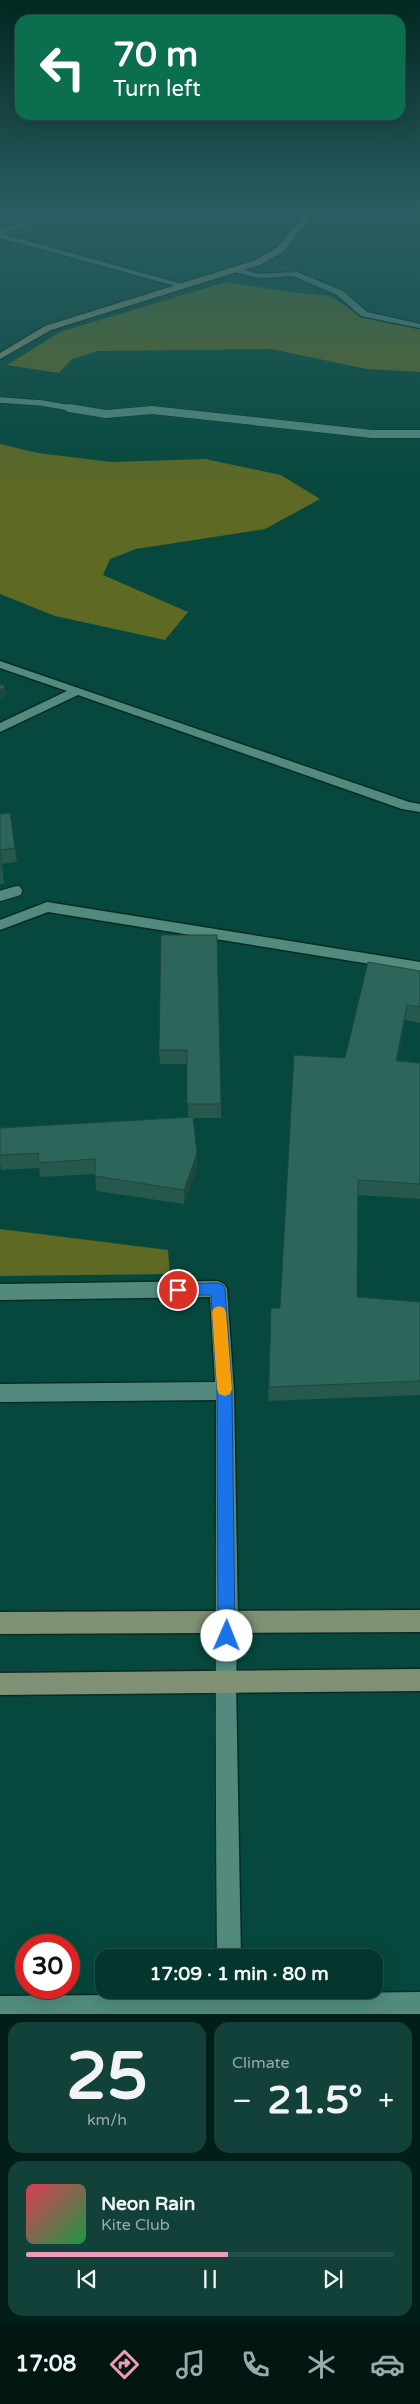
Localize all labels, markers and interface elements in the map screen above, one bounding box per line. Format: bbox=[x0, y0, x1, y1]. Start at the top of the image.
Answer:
text: 70 m bbox=[113, 34, 198, 76]
icon: left bbox=[30, 35, 95, 100]
text: Turn left bbox=[113, 76, 201, 102]
pin bbox=[157, 1269, 199, 1311]
icon: arrive bbox=[164, 1276, 192, 1304]
position arrow bbox=[200, 1609, 252, 1661]
speed limit sign: 30 bbox=[15, 1934, 80, 1999]
text: 17:09 · 1 min · 80 m bbox=[149, 1963, 329, 1985]
text: 25 bbox=[66, 2038, 148, 2117]
text: Climate bbox=[232, 2053, 290, 2073]
text: 21.5° bbox=[268, 2078, 363, 2124]
text: − bbox=[232, 2084, 252, 2118]
text: + bbox=[378, 2084, 394, 2118]
text: km/h bbox=[87, 2110, 127, 2130]
text: Neon Rain bbox=[101, 2193, 195, 2215]
text: Kite Club bbox=[101, 2215, 170, 2235]
icon: previous bbox=[73, 2265, 101, 2293]
icon: pause bbox=[196, 2265, 224, 2293]
icon: next bbox=[319, 2265, 347, 2293]
icon: directions bbox=[107, 2347, 142, 2382]
icon: music bbox=[173, 2347, 208, 2382]
icon: phone bbox=[238, 2347, 273, 2382]
icon: climate bbox=[304, 2347, 339, 2382]
icon: car bbox=[370, 2347, 405, 2382]
text: 17:08 bbox=[15, 2351, 76, 2377]

